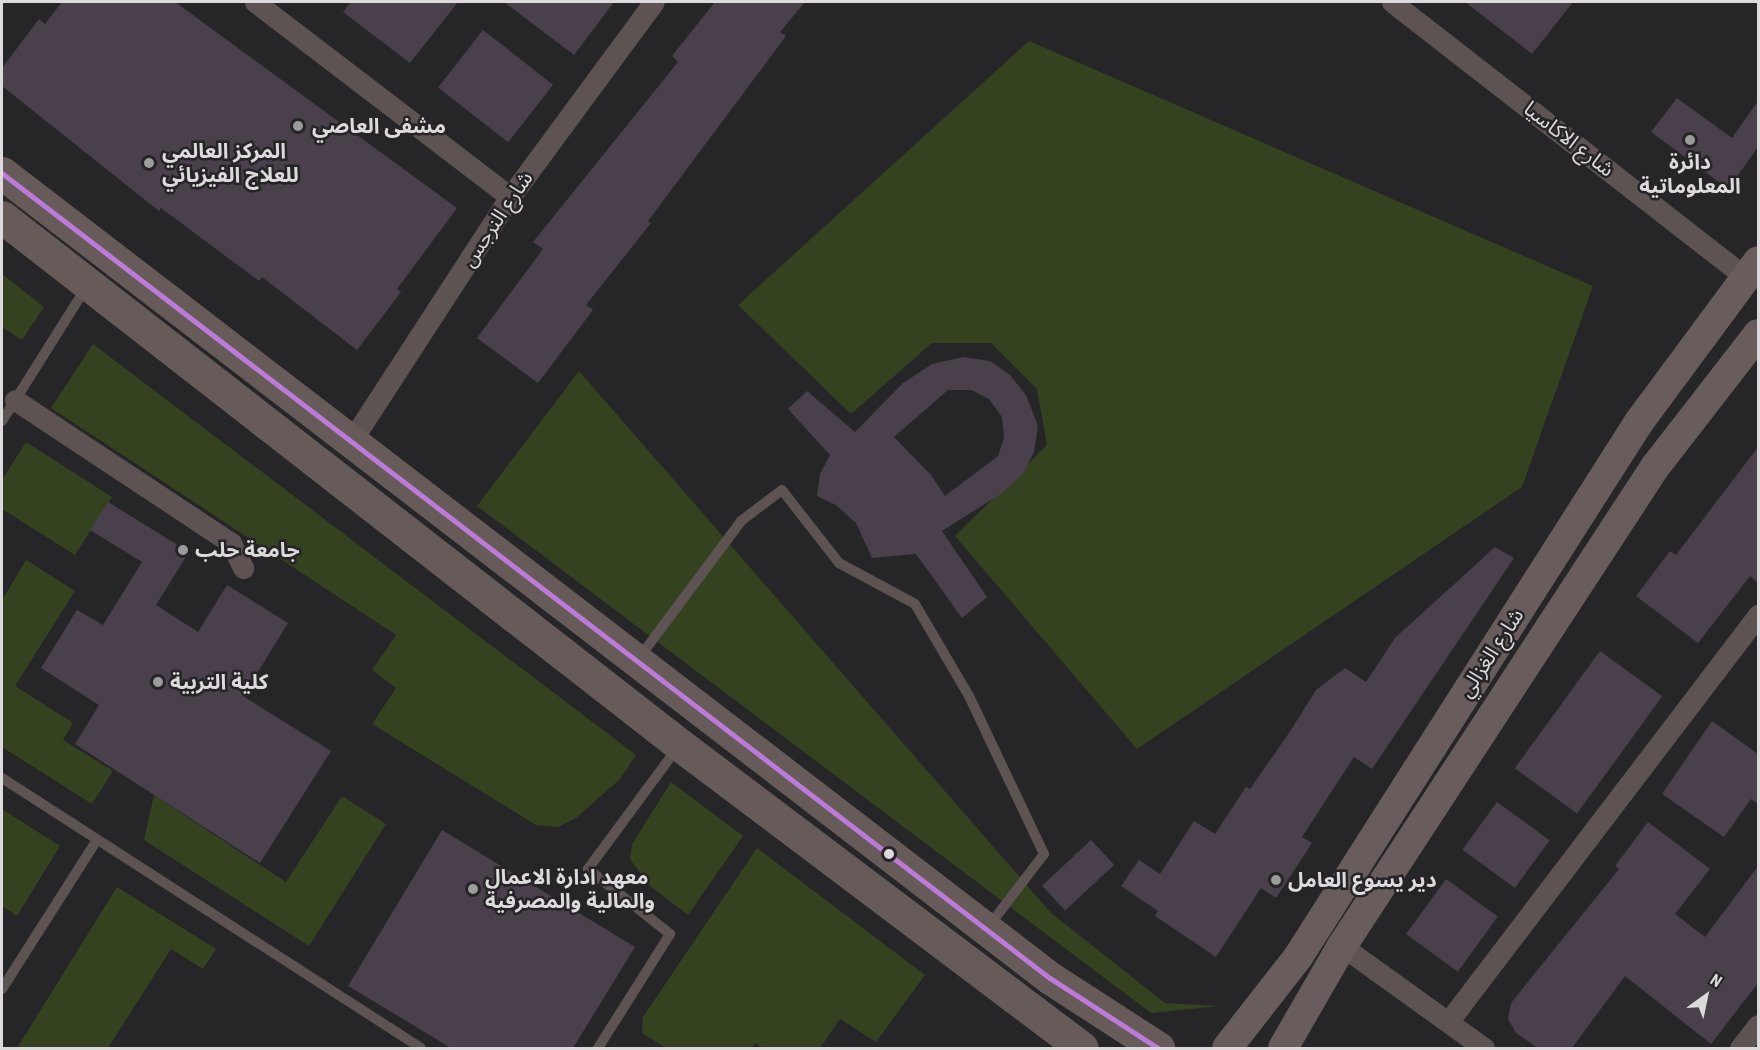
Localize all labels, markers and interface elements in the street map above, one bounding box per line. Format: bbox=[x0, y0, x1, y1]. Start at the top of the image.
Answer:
street label: شارع الاكاسيا bbox=[1519, 96, 1619, 182]
place label: مشفى العاصي bbox=[312, 113, 446, 139]
marker: مشفى العاصي bbox=[289, 117, 307, 135]
marker: دائرة المعلوماتية bbox=[1683, 133, 1697, 147]
place label: المركز العالمي للعلاج الفيزيائي bbox=[162, 138, 299, 188]
place label: دائرة المعلوماتية bbox=[1639, 149, 1741, 199]
marker: المركز العالمي للعلاج الفيزيائي bbox=[140, 154, 158, 172]
street label: شارع النرجس bbox=[456, 166, 538, 272]
place label: جامعة حلب bbox=[195, 537, 300, 563]
marker: جامعة حلب bbox=[176, 543, 190, 557]
street label: شارع الغزالي bbox=[1453, 604, 1529, 702]
place label: كلية التربية bbox=[170, 669, 268, 695]
marker: كلية التربية bbox=[151, 675, 165, 689]
unlabelled marker bbox=[883, 848, 895, 860]
place label: معهد ادارة الاعمال والمالية والمصرفية bbox=[485, 864, 655, 914]
place label: دير يسوع العامل bbox=[1288, 867, 1437, 893]
marker: دير يسوع العامل bbox=[1269, 873, 1283, 887]
marker: معهد ادارة الاعمال والمالية والمصرفية bbox=[466, 882, 480, 896]
north arrow bbox=[1676, 966, 1736, 1026]
text: N bbox=[1707, 970, 1725, 991]

